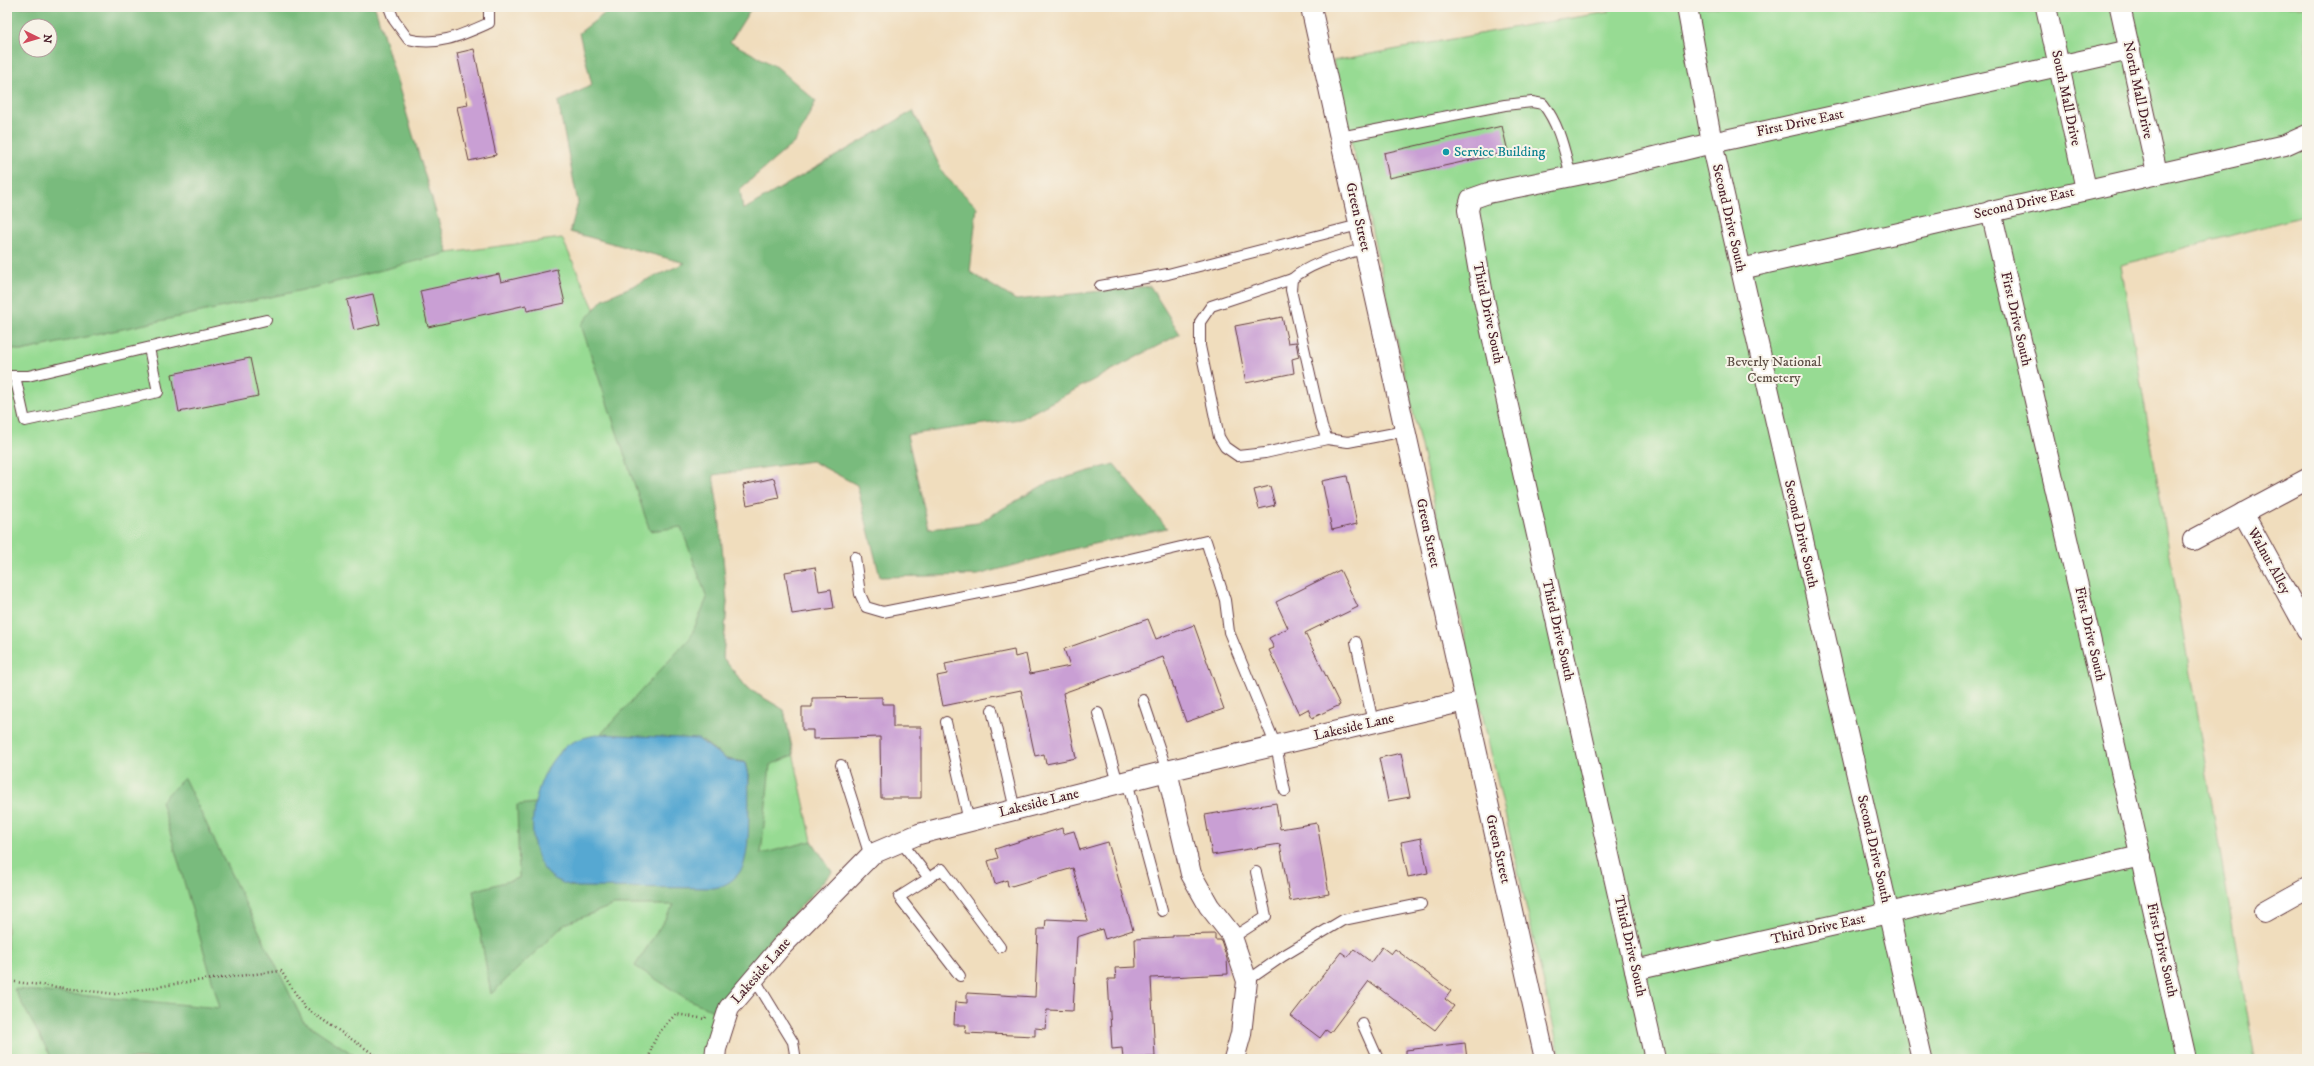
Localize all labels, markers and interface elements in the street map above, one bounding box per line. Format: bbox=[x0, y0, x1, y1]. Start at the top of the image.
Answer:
north arrow bbox=[18, 18, 58, 58]
text: N bbox=[40, 34, 54, 44]
street label: North Mall Drive bbox=[2119, 40, 2157, 141]
street label: South Mall Drive bbox=[2047, 49, 2085, 148]
street label: First Drive East bbox=[1755, 105, 1846, 141]
place label: Service Building bbox=[1454, 143, 1545, 161]
marker: Service Building bbox=[1441, 147, 1451, 157]
street label: Second Drive South bbox=[1708, 162, 1750, 274]
street label: Green Street bbox=[1341, 181, 1375, 254]
street label: Second Drive East bbox=[1972, 183, 2076, 223]
street label: Third Drive South bbox=[1468, 260, 1508, 366]
street label: First Drive South bbox=[1996, 270, 2036, 369]
park label: Beverly National Cemetery bbox=[1727, 353, 1822, 387]
street label: Second Drive South bbox=[1780, 478, 1822, 590]
street label: Green Street bbox=[1412, 497, 1444, 570]
street label: Walnut Alley bbox=[2243, 524, 2295, 598]
street label: Third Drive South bbox=[1538, 577, 1579, 683]
street label: First Drive South bbox=[2070, 585, 2110, 684]
street label: Lakeside Lane bbox=[1312, 709, 1396, 745]
street label: Lakeside Lane bbox=[997, 784, 1081, 822]
street label: Second Drive South bbox=[1853, 793, 1895, 905]
street label: Green Street bbox=[1481, 813, 1515, 886]
street label: Third Drive South bbox=[1610, 893, 1651, 999]
street label: First Drive South bbox=[2142, 901, 2182, 1000]
street label: Third Drive East bbox=[1769, 909, 1867, 949]
street label: Lakeside Lane bbox=[727, 934, 795, 1008]

